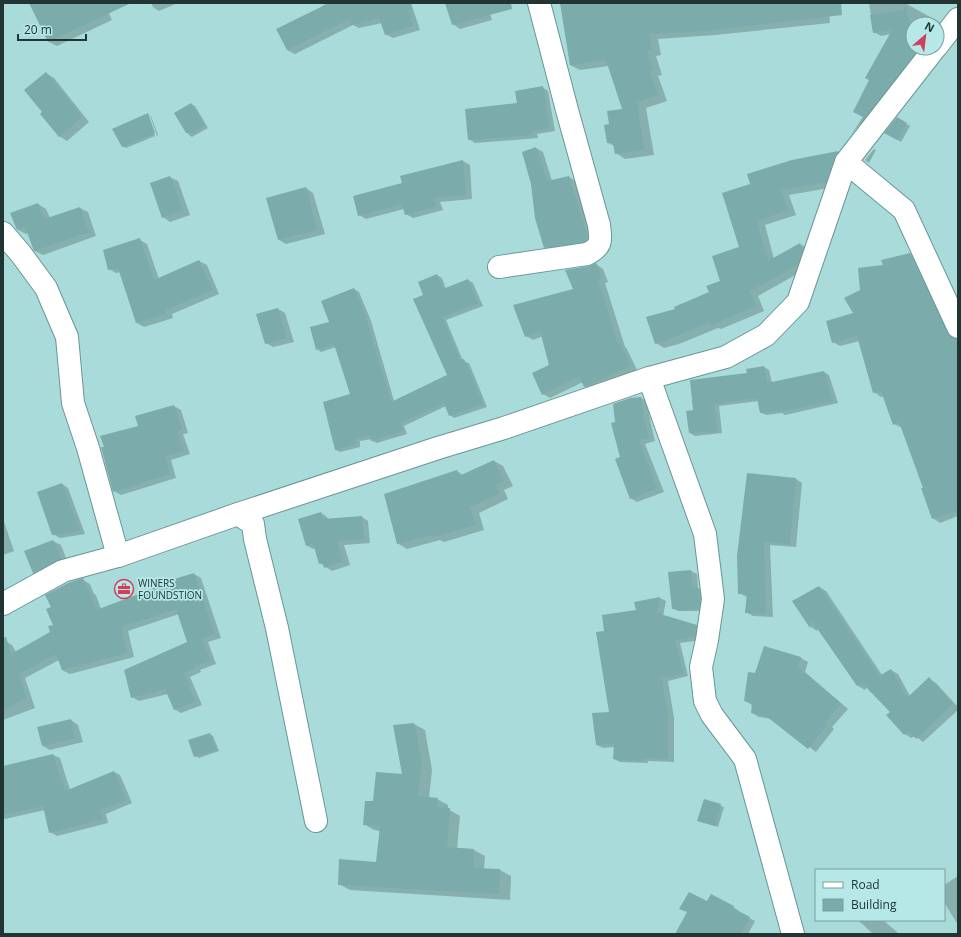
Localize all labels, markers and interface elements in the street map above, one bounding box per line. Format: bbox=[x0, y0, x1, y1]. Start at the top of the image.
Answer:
scale bar bbox=[18, 16, 86, 42]
north arrow bbox=[905, 16, 945, 56]
text: N bbox=[922, 18, 937, 35]
text: 20 m bbox=[24, 21, 52, 38]
place label: WINERS FOUNDSTION bbox=[138, 576, 202, 602]
office icon: WINERS FOUNDSTION bbox=[113, 578, 135, 600]
legend bbox=[815, 869, 945, 921]
text: Road bbox=[851, 876, 880, 893]
text: Building bbox=[851, 896, 897, 913]

